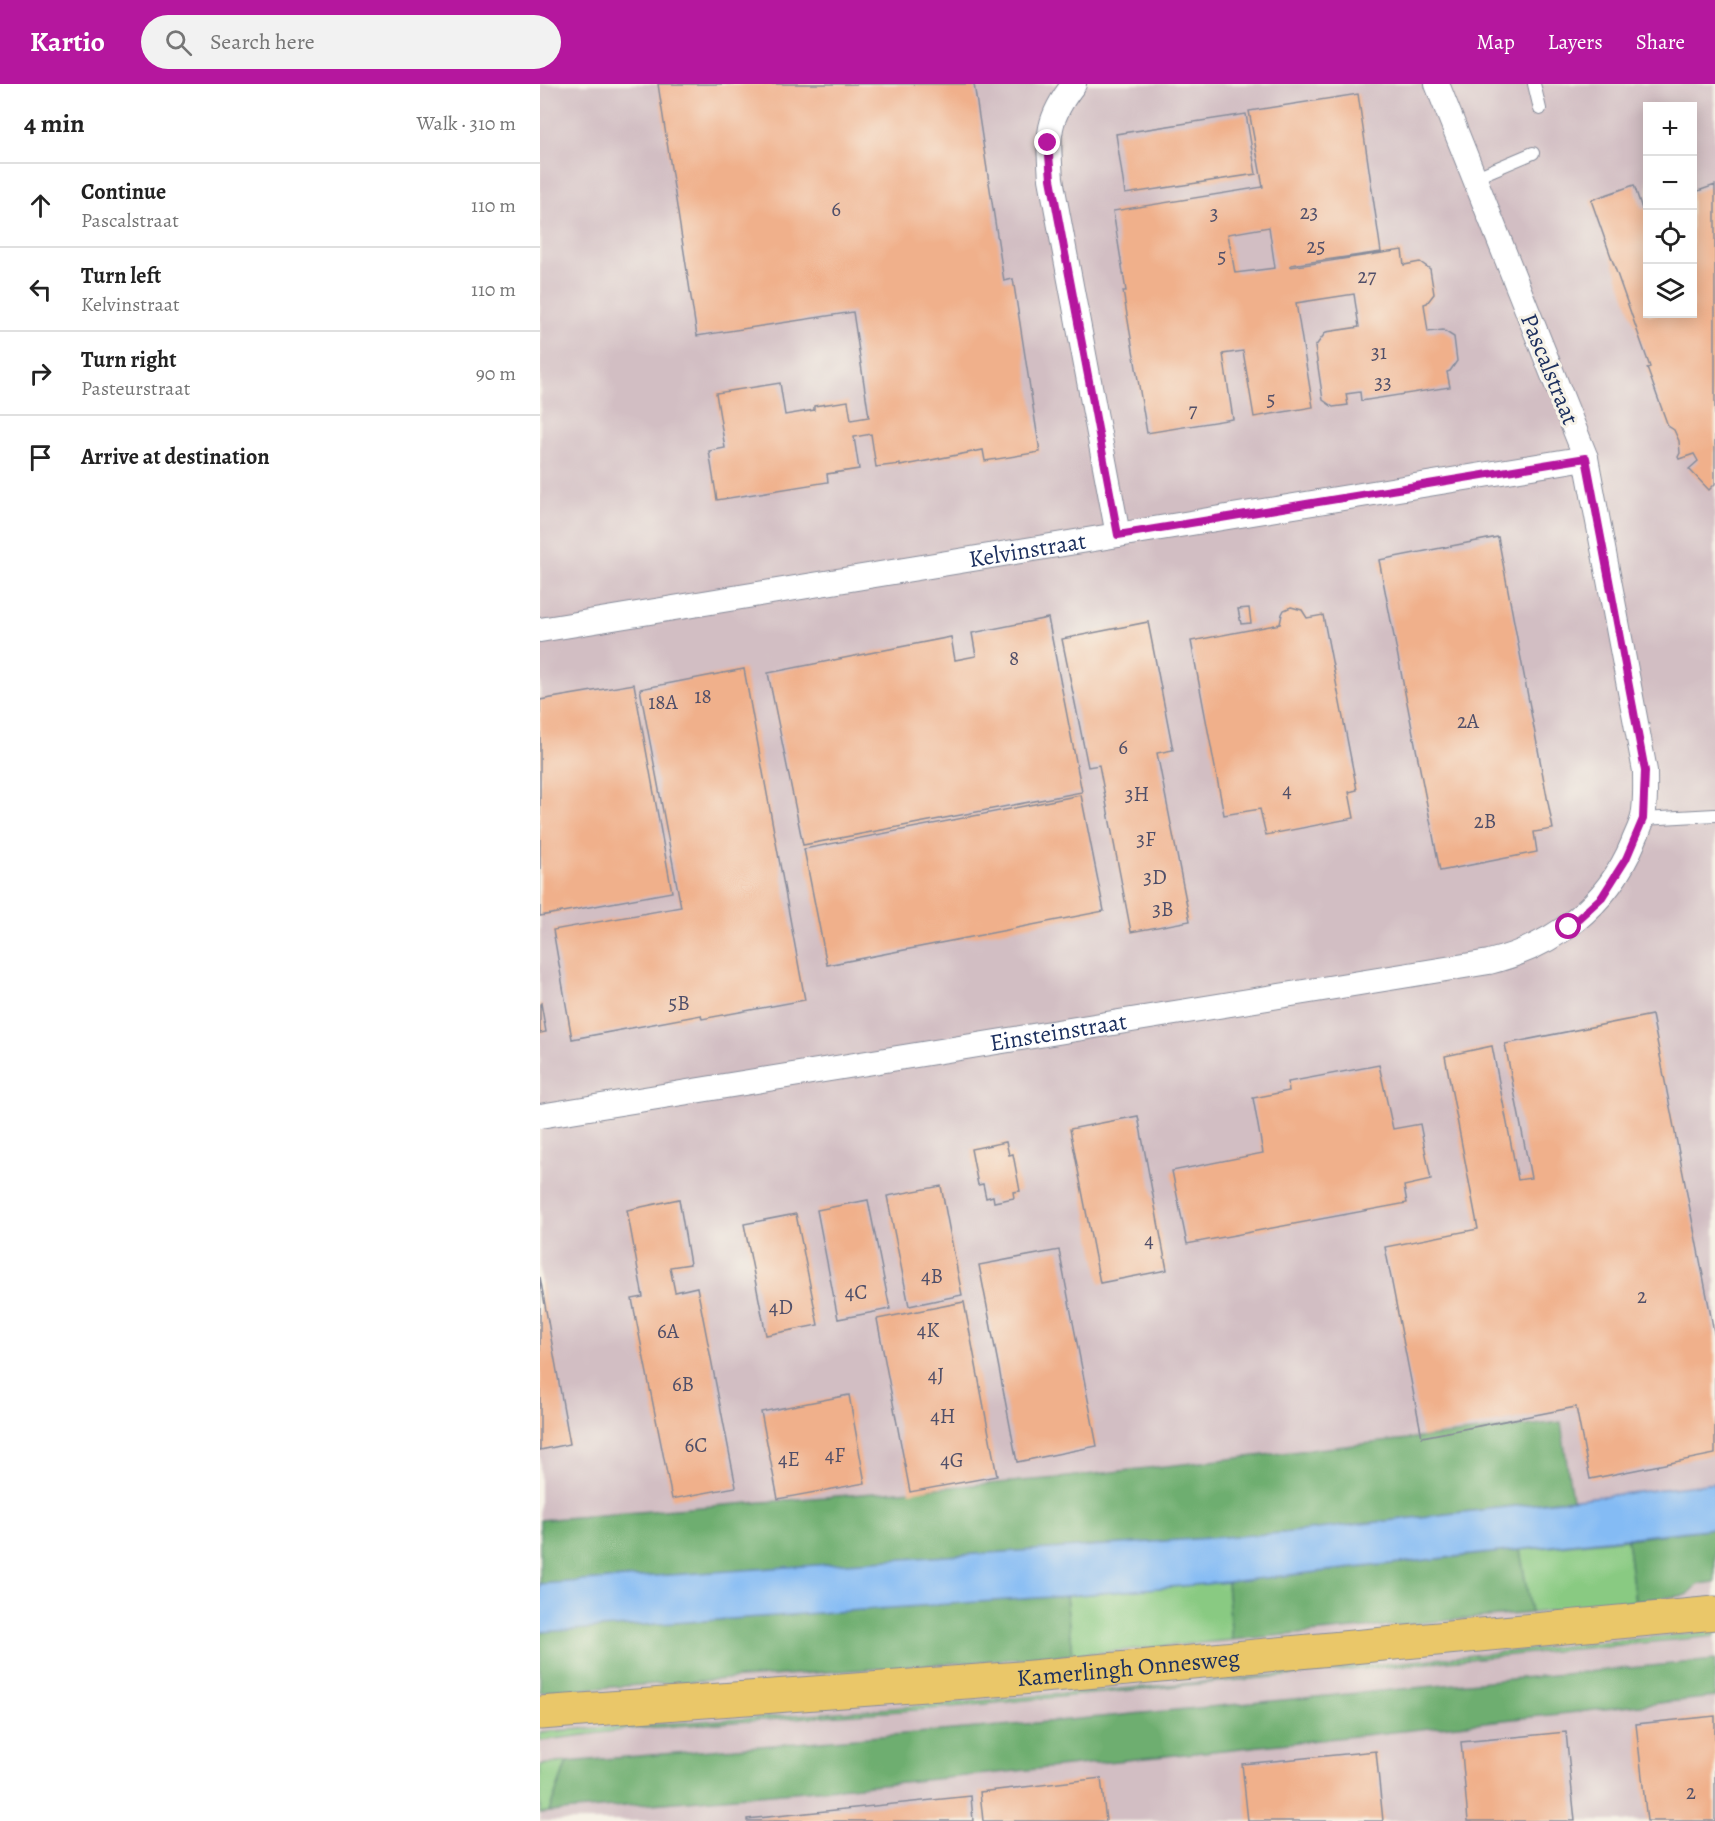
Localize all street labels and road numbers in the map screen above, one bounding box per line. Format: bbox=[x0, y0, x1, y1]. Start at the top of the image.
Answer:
street label: Pascalstraat bbox=[1513, 309, 1587, 429]
street label: Kelvinstraat bbox=[966, 524, 1089, 575]
street label: Einsteinstraat bbox=[987, 1005, 1129, 1059]
street label: Kamerlingh Onnesweg bbox=[1015, 1642, 1241, 1694]

